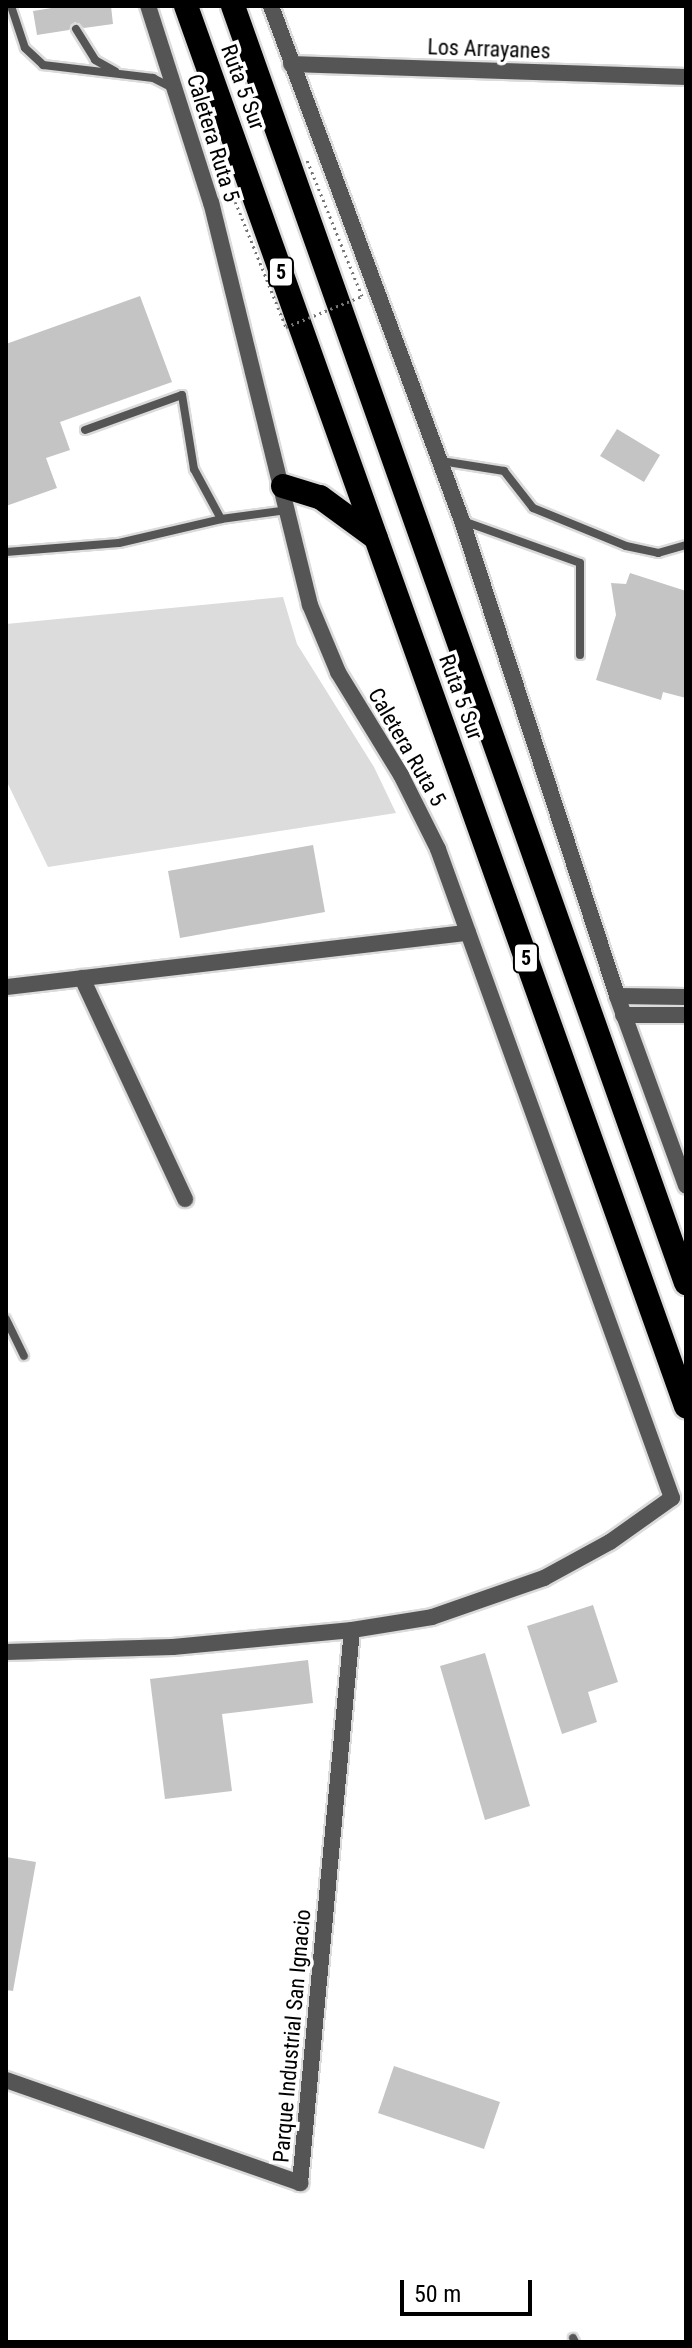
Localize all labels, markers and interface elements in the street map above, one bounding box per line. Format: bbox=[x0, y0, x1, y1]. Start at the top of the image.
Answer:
street label: Los Arrayanes bbox=[427, 34, 551, 64]
street label: Ruta 5 Sur bbox=[215, 41, 271, 133]
street label: Caletera Ruta 5 bbox=[181, 71, 245, 205]
road number: 5 bbox=[267, 256, 295, 288]
street label: Ruta 5 Sur bbox=[433, 651, 489, 743]
street label: Caletera Ruta 5 bbox=[362, 683, 452, 811]
road number: 5 bbox=[512, 942, 540, 974]
street label: Parque Industrial San Ignacio bbox=[268, 1908, 316, 2164]
scale bar bbox=[404, 2264, 536, 2314]
text: 50 m bbox=[414, 2280, 461, 2308]

